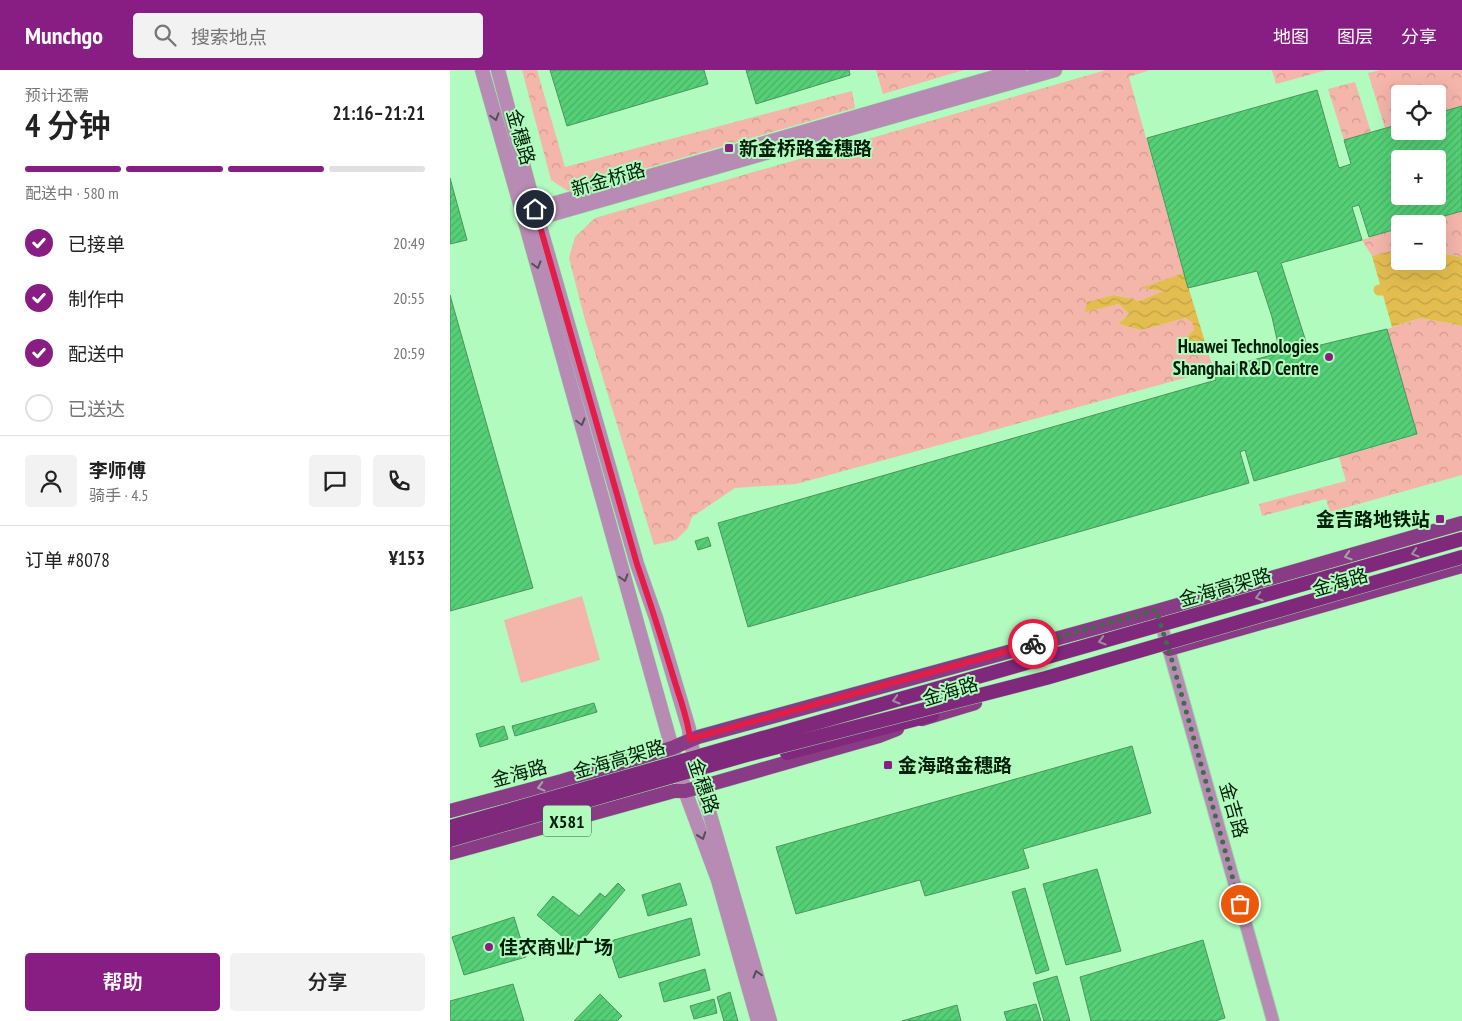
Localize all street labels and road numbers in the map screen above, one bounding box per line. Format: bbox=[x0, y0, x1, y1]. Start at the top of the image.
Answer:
street label: 金穗路 bbox=[502, 106, 540, 168]
street label: 新金桥路 bbox=[568, 157, 648, 201]
street label: 金海高架路 bbox=[1176, 562, 1274, 612]
street label: 金海路 bbox=[1309, 563, 1371, 601]
street label: 金海路 bbox=[919, 671, 981, 711]
street label: 金海高架路 bbox=[570, 734, 668, 784]
street label: 金海路 bbox=[488, 754, 550, 792]
street label: 金穗路 bbox=[683, 755, 725, 817]
street label: 金吉路 bbox=[1215, 779, 1253, 841]
road number: X581 bbox=[543, 806, 591, 836]

